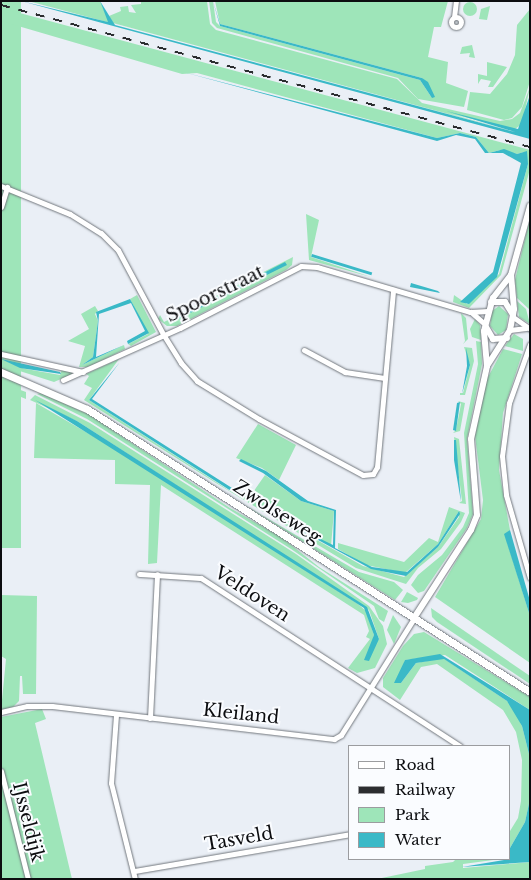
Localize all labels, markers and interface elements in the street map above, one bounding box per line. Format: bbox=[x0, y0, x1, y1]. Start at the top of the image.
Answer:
street label: Spoorstraat bbox=[163, 261, 267, 327]
street label: Zwolseweg bbox=[229, 476, 325, 548]
street label: Veldoven bbox=[210, 562, 294, 626]
street label: Kleiland bbox=[202, 699, 280, 729]
legend bbox=[348, 745, 511, 860]
text: Road bbox=[395, 755, 435, 774]
street label: IJsseldijk bbox=[8, 780, 48, 864]
text: Railway bbox=[395, 780, 455, 799]
text: Park bbox=[395, 805, 430, 824]
street label: Tasveld bbox=[203, 822, 275, 856]
text: Water bbox=[395, 830, 441, 849]

